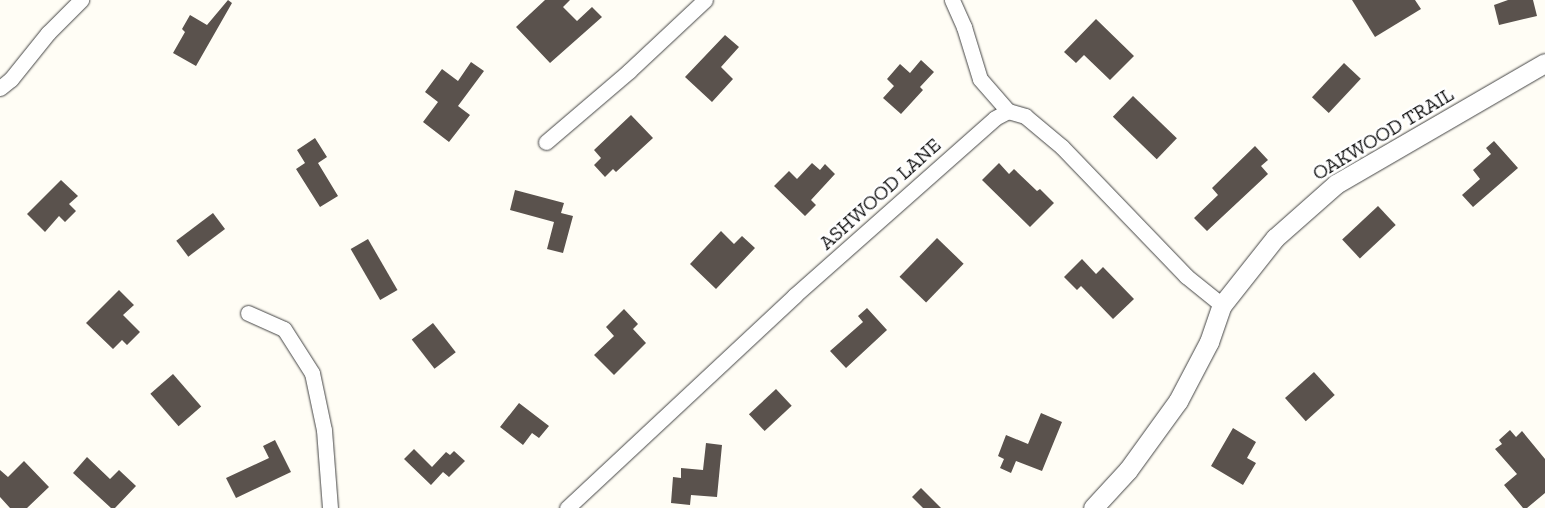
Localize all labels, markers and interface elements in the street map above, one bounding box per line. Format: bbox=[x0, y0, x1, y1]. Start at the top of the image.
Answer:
street label: OAKWOOD TRAIL bbox=[1308, 82, 1458, 186]
street label: ASHWOOD LANE bbox=[814, 133, 946, 255]

